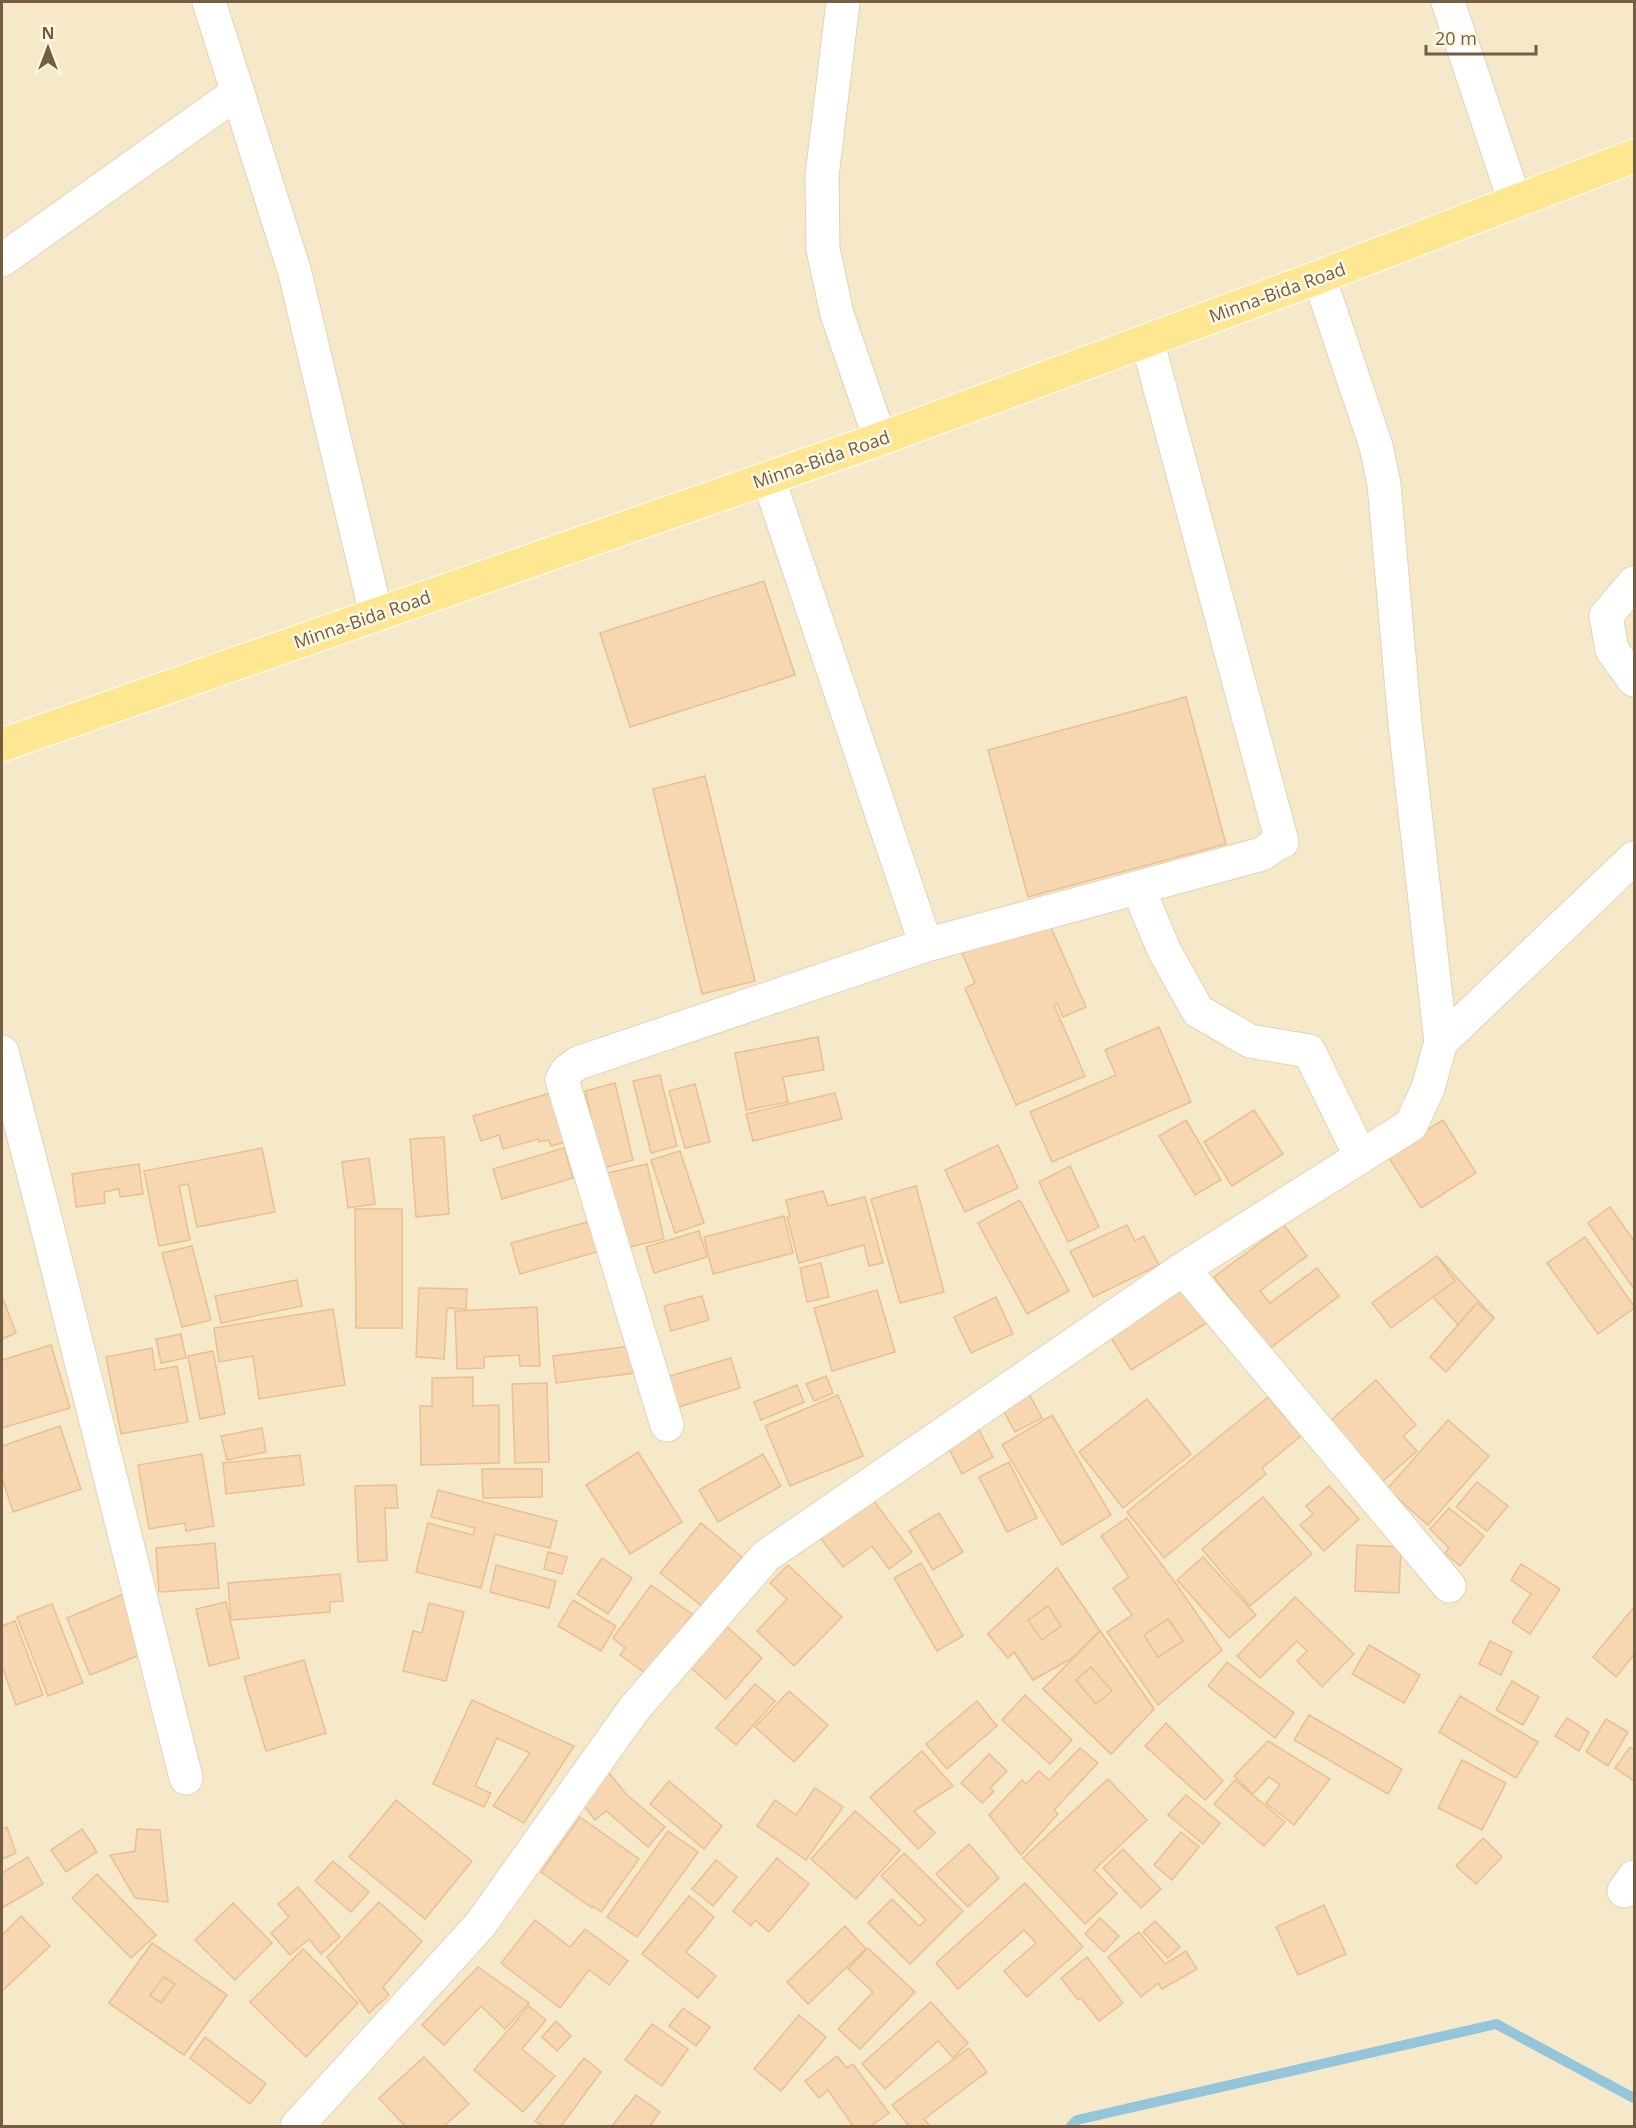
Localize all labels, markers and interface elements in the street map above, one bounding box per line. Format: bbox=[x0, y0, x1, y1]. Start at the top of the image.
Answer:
north arrow bbox=[18, 18, 78, 78]
scale bar bbox=[1426, 18, 1536, 56]
text: N bbox=[41, 22, 55, 44]
text: 20 m bbox=[1435, 26, 1477, 50]
street label: Minna-Bida Road bbox=[1206, 256, 1348, 328]
street label: Minna-Bida Road bbox=[749, 424, 893, 494]
street label: Minna-Bida Road bbox=[290, 584, 434, 654]

